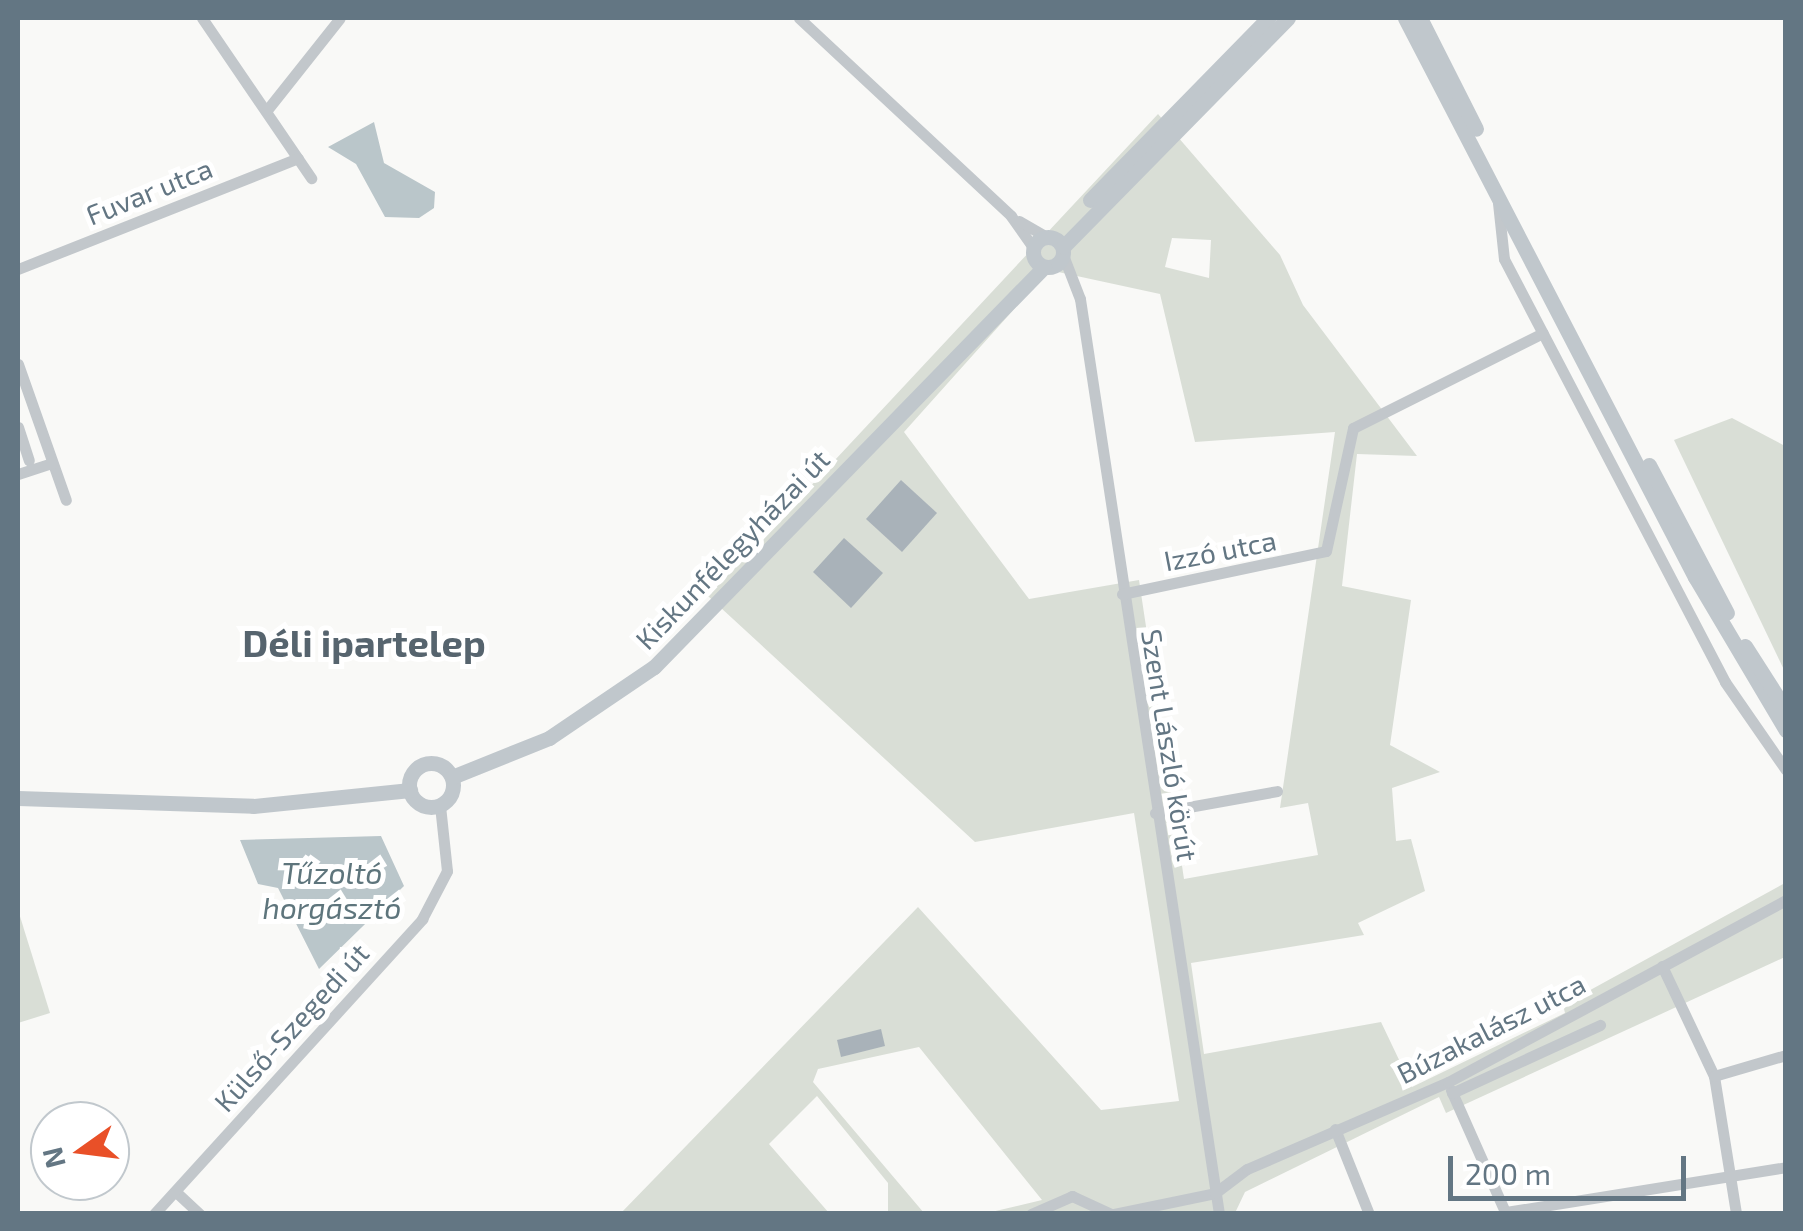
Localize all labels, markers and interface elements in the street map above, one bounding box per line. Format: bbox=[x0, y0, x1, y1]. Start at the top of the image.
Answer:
street label: Fuvar utca bbox=[81, 150, 217, 232]
street label: Kiskunfélegyházai út bbox=[628, 442, 836, 656]
street label: Izzó utca bbox=[1161, 523, 1279, 577]
district label: Déli ipartelep bbox=[242, 620, 486, 666]
street label: Szent László körút bbox=[1135, 627, 1205, 863]
water label: Tűzoltó horgásztó bbox=[263, 854, 401, 924]
street label: Külső-Szegedi út bbox=[207, 936, 375, 1118]
street label: Búzakalász utca bbox=[1391, 966, 1591, 1090]
north arrow bbox=[30, 1101, 130, 1201]
scale bar bbox=[1453, 1136, 1690, 1198]
text: N bbox=[34, 1144, 72, 1172]
text: 200 m bbox=[1465, 1155, 1551, 1191]

